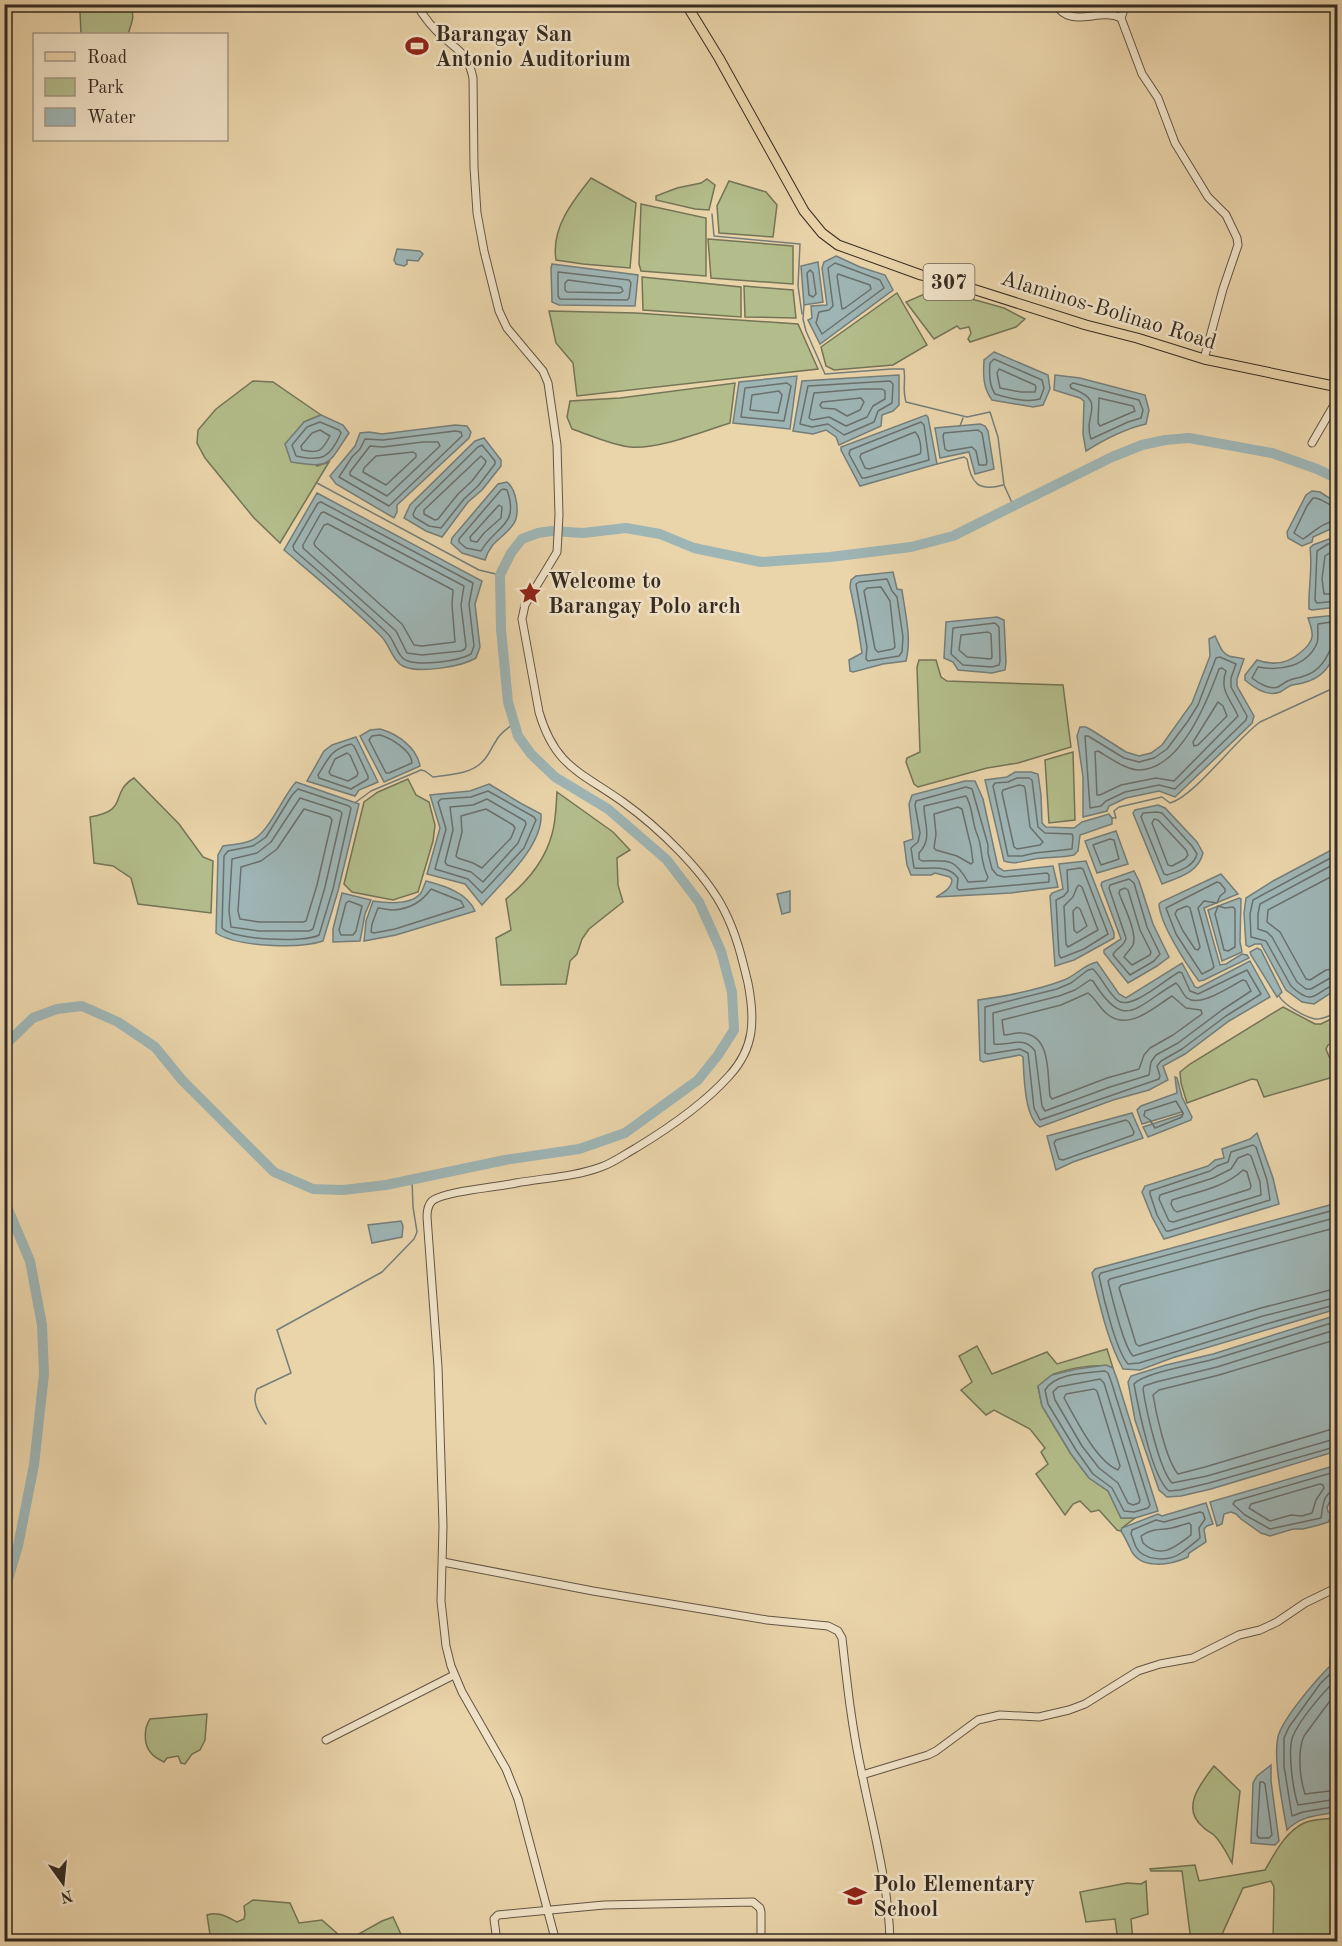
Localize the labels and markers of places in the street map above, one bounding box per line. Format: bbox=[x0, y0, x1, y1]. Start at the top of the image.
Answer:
place label: Barangay San Antonio Auditorium bbox=[435, 24, 631, 71]
sports icon: Barangay San Antonio Auditorium bbox=[404, 33, 430, 59]
place label: Welcome to Barangay Polo arch bbox=[548, 571, 741, 618]
place icon: Welcome to Barangay Polo arch bbox=[517, 580, 543, 606]
place label: Polo Elementary School bbox=[873, 1874, 1035, 1921]
school or university icon: Polo Elementary School bbox=[842, 1883, 868, 1909]

